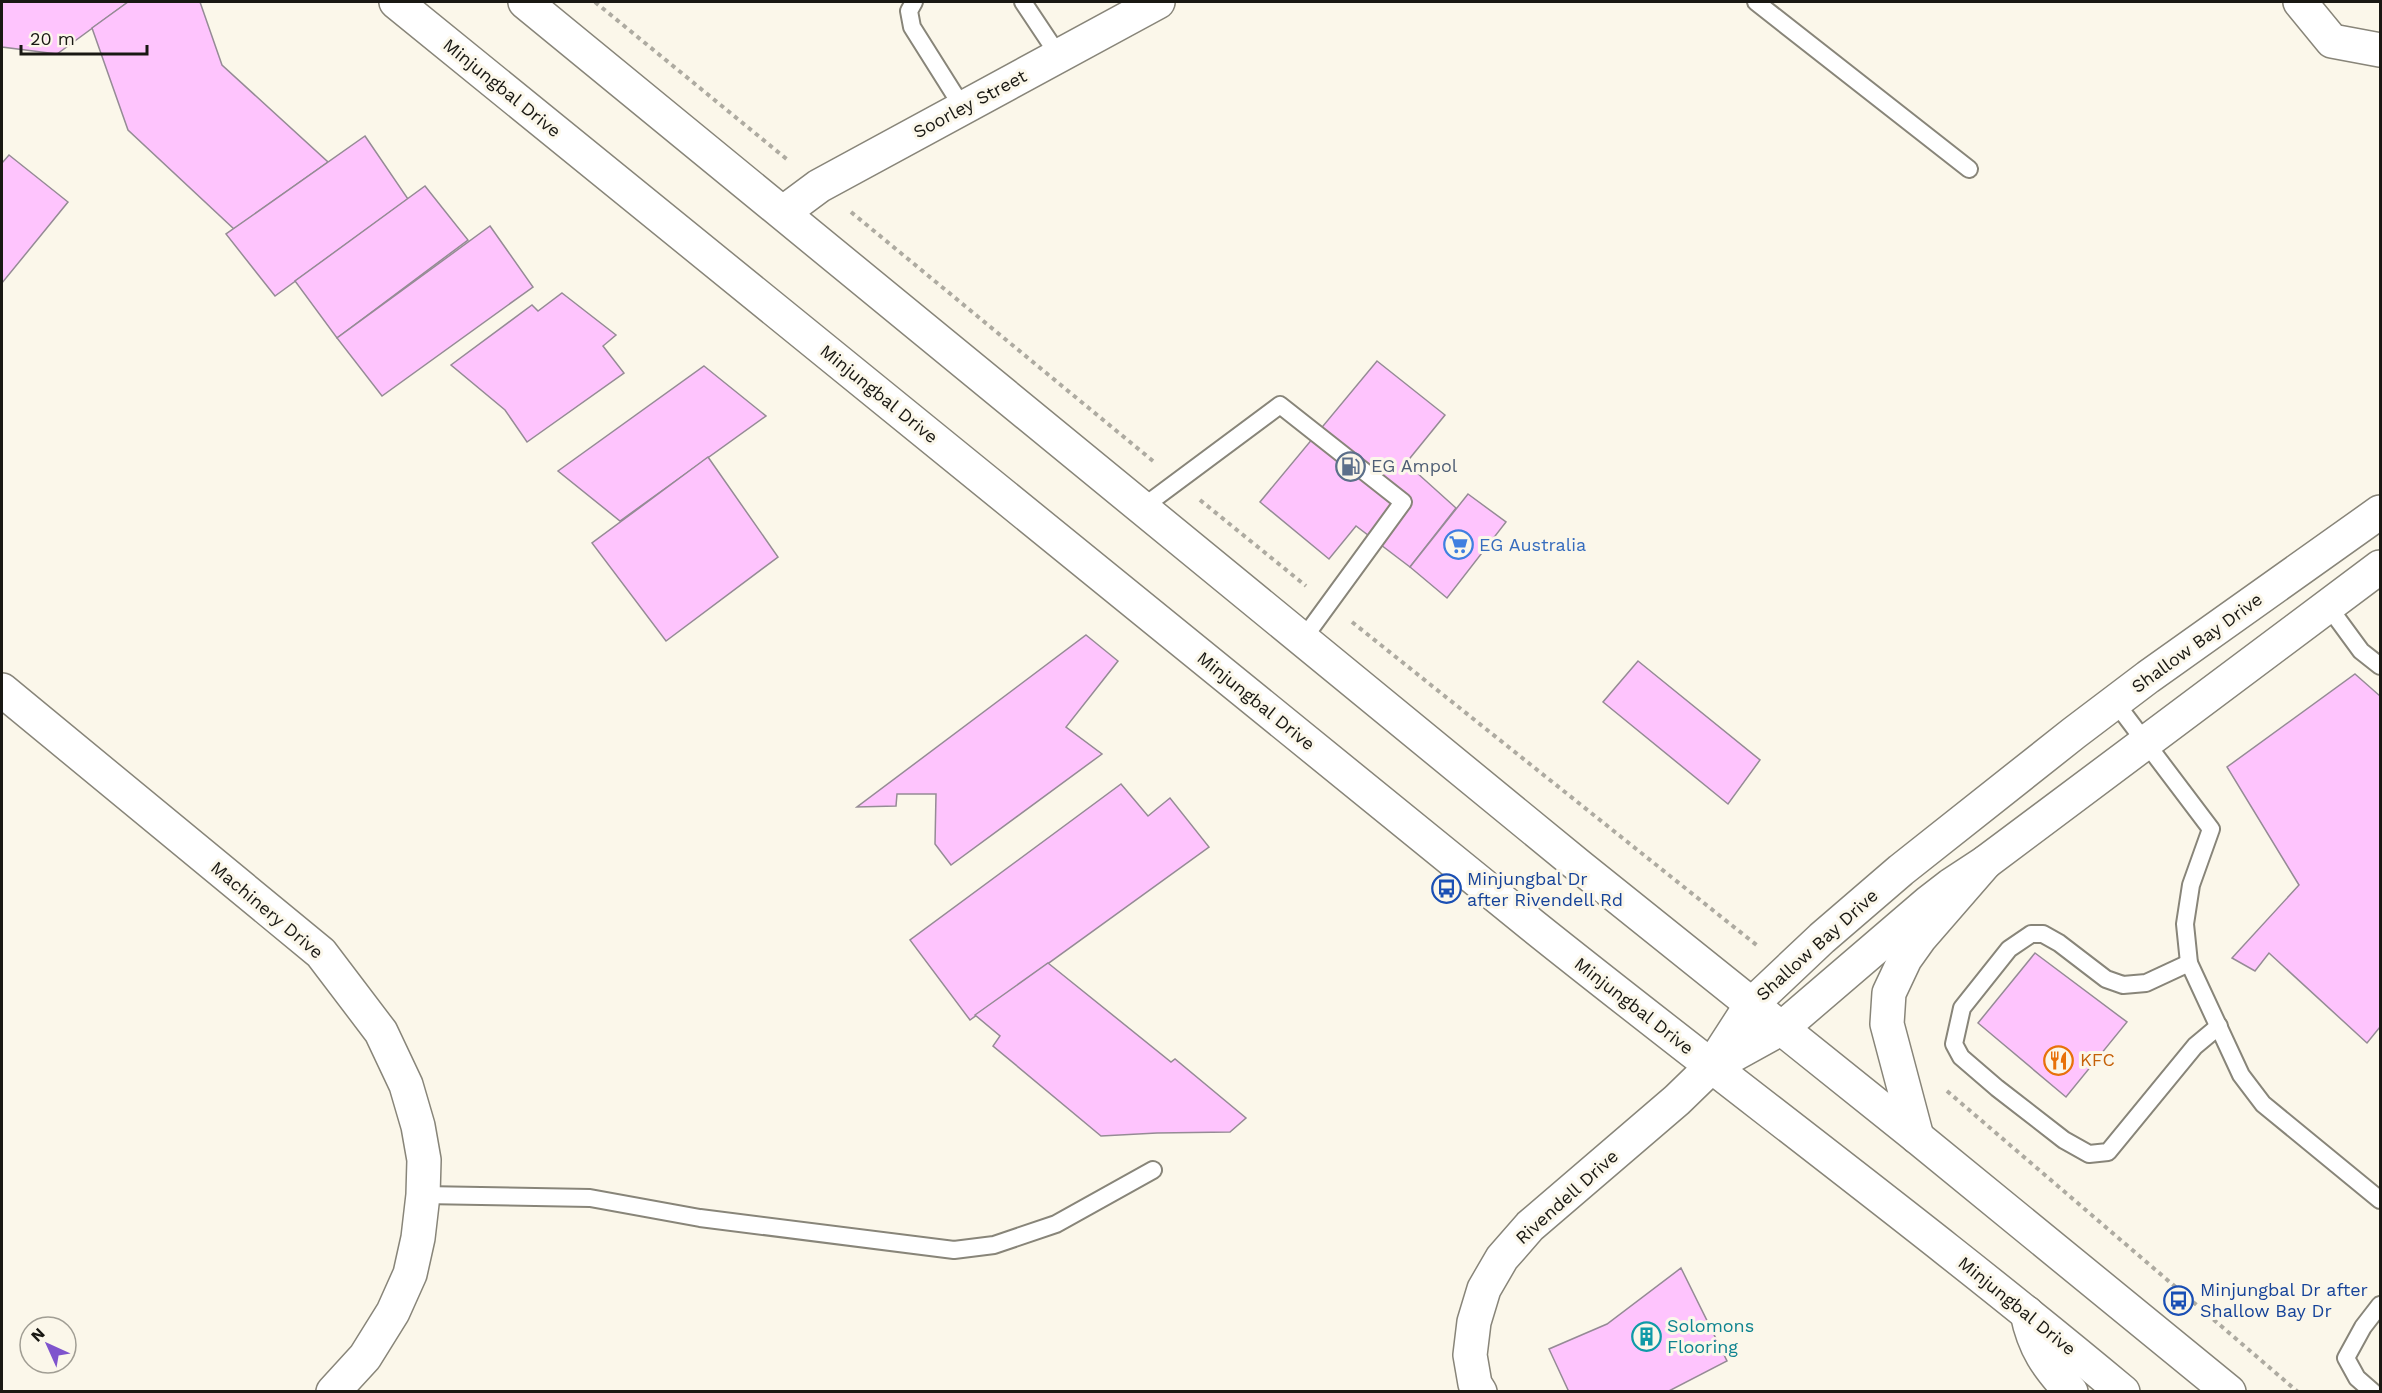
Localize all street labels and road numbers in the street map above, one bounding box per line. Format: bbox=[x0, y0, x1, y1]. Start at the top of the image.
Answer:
street label: Minjungbal Drive bbox=[439, 34, 565, 141]
street label: Soorley Street bbox=[910, 65, 1030, 142]
street label: Minjungbal Drive bbox=[816, 340, 942, 447]
street label: Shallow Bay Drive bbox=[2127, 588, 2266, 697]
street label: Minjungbal Drive bbox=[1193, 647, 1319, 754]
street label: Machinery Drive bbox=[207, 857, 328, 963]
street label: Shallow Bay Drive bbox=[1752, 885, 1882, 1005]
street label: Minjungbal Drive bbox=[1571, 953, 1698, 1059]
street label: Rivendell Drive bbox=[1511, 1145, 1622, 1248]
street label: Minjungbal Drive bbox=[1954, 1252, 2080, 1359]

